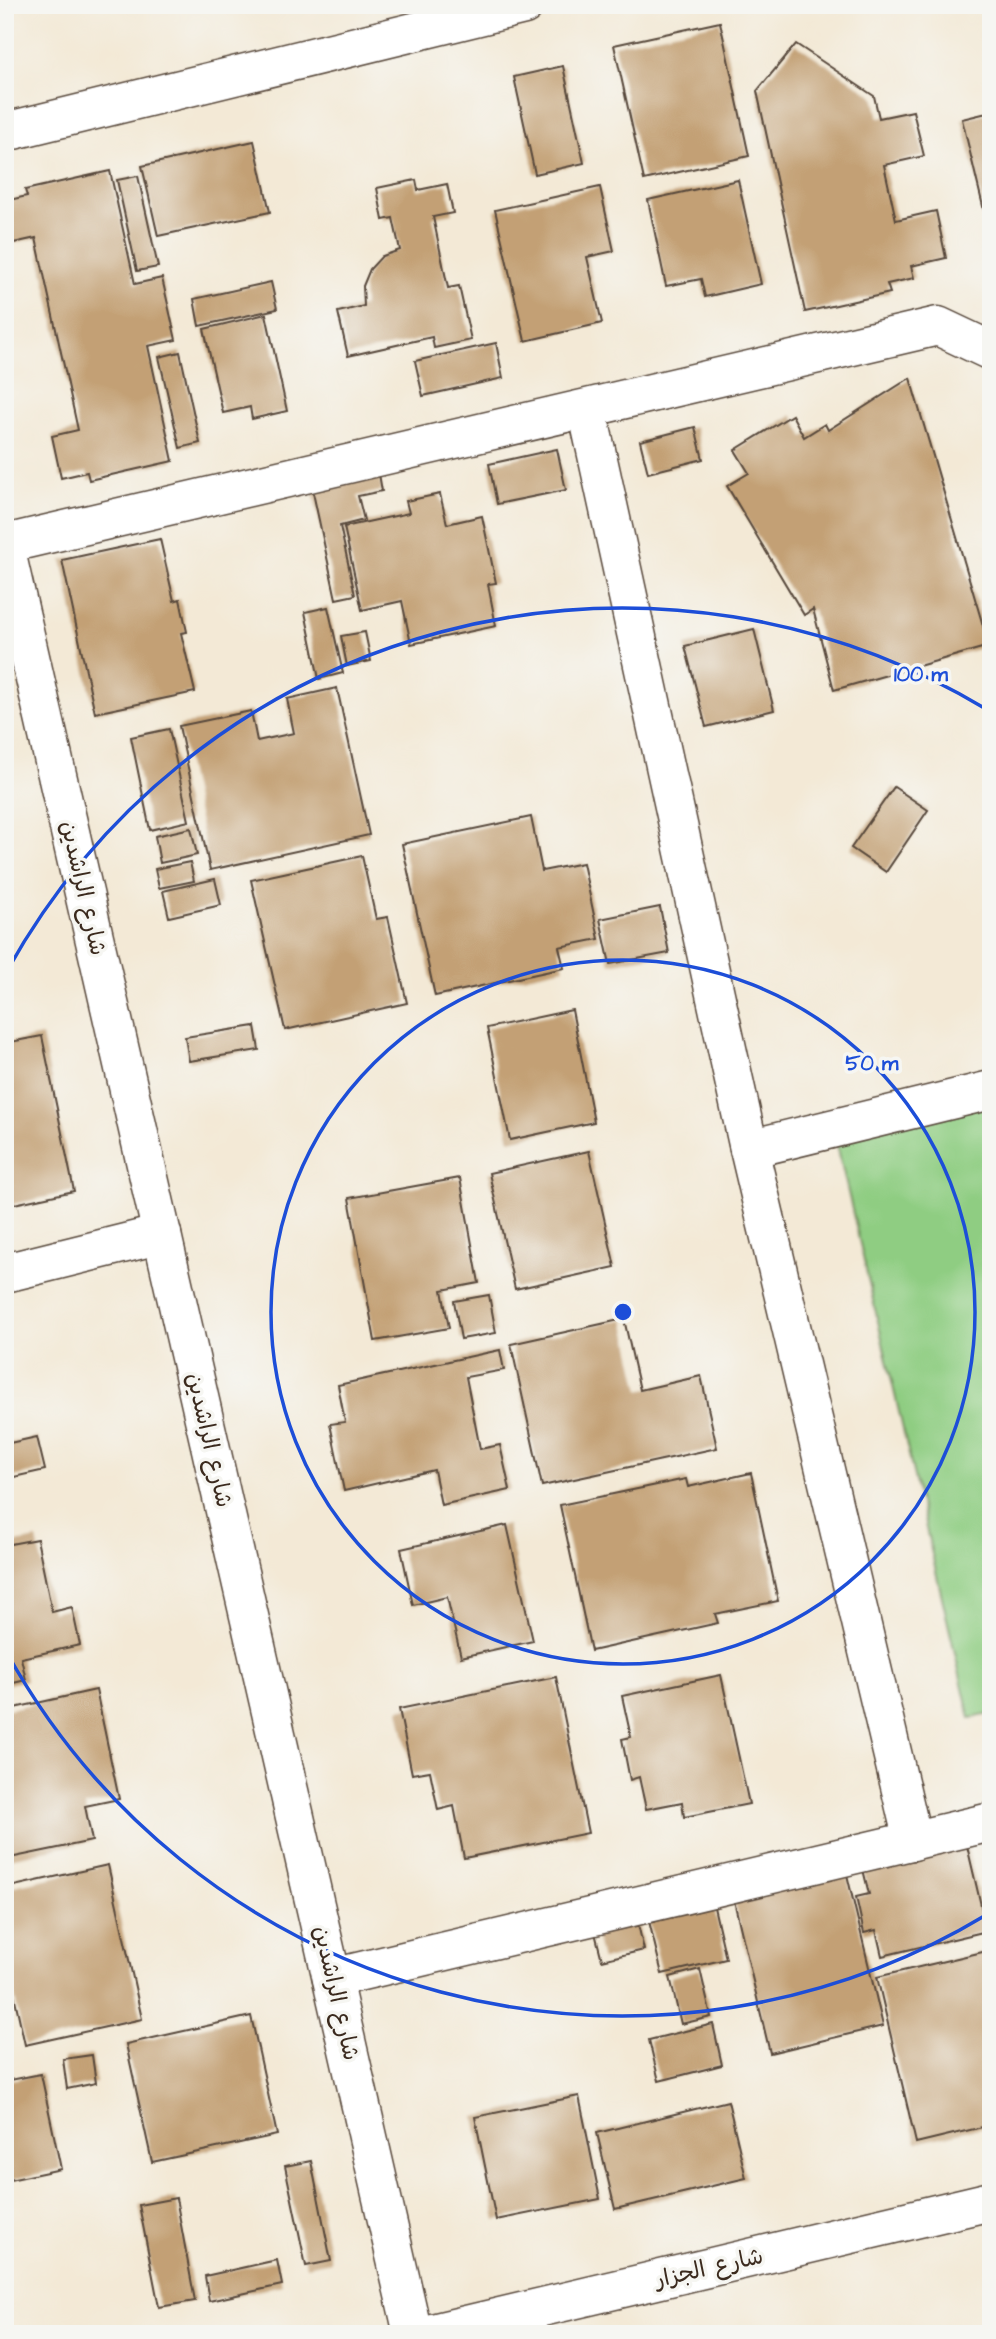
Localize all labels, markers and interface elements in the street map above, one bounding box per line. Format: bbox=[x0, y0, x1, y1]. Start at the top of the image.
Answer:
text: 100 m bbox=[894, 660, 949, 689]
street label: شارع الراشدين bbox=[52, 817, 114, 959]
text: 50 m bbox=[846, 1049, 899, 1078]
centre of rings bbox=[611, 1300, 635, 1324]
street label: شارع الراشدين bbox=[178, 1369, 240, 1511]
street label: شارع الراشدين bbox=[305, 1922, 367, 2064]
street label: شارع الجزار bbox=[650, 2240, 766, 2296]

